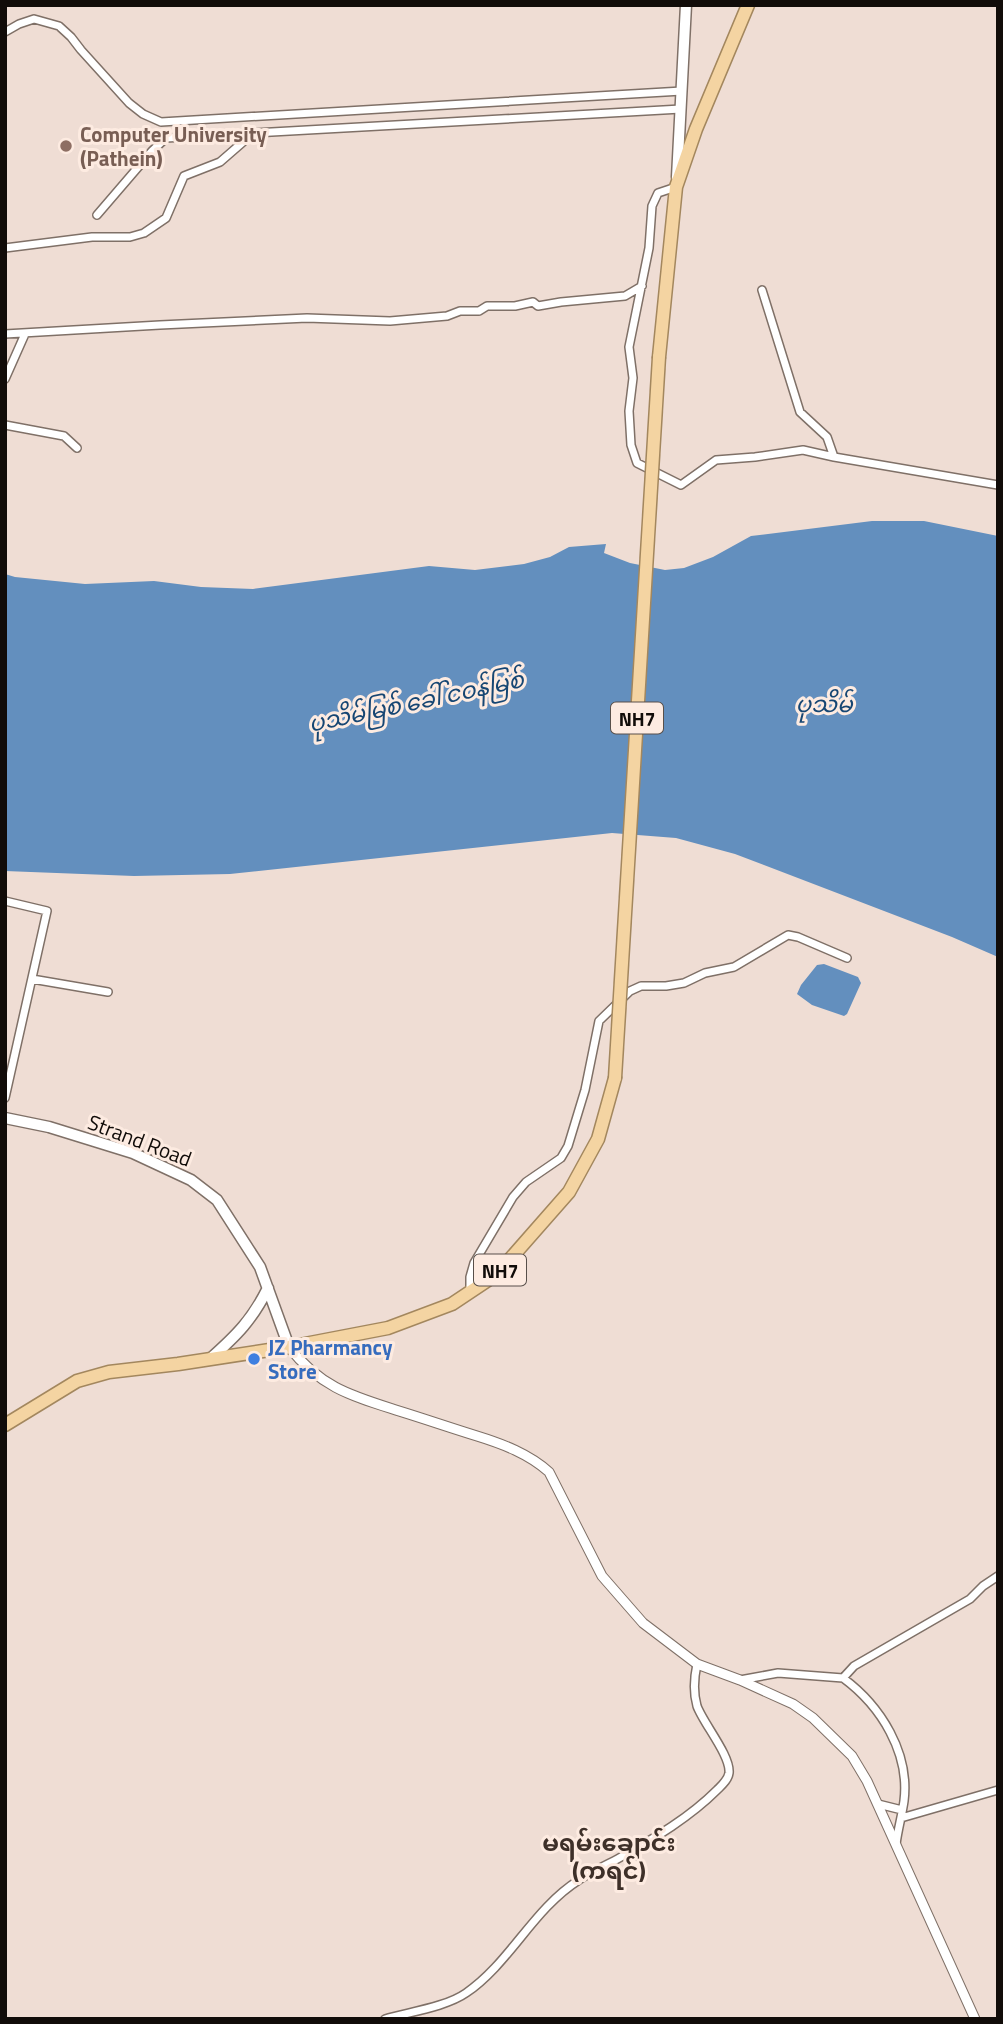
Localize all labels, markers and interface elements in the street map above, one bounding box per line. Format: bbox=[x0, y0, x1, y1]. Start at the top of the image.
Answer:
place label: Computer University (Pathein) bbox=[80, 118, 267, 174]
marker: Computer University (Pathein) bbox=[58, 138, 74, 154]
water label: ပုသိမ်မြစ် ခေါ် ငဝန်မြစ် bbox=[305, 661, 529, 743]
water label: ပုသိမ် bbox=[795, 686, 854, 723]
road number: NH7 bbox=[611, 702, 663, 734]
street label: Strand Road bbox=[83, 1106, 197, 1174]
road number: NH7 bbox=[474, 1254, 526, 1286]
place label: JZ Pharmancy Store bbox=[268, 1331, 393, 1387]
marker: JZ Pharmancy Store bbox=[246, 1351, 262, 1367]
district label: မရမ်းချောင်း (ကရင်) bbox=[542, 1824, 676, 1890]

